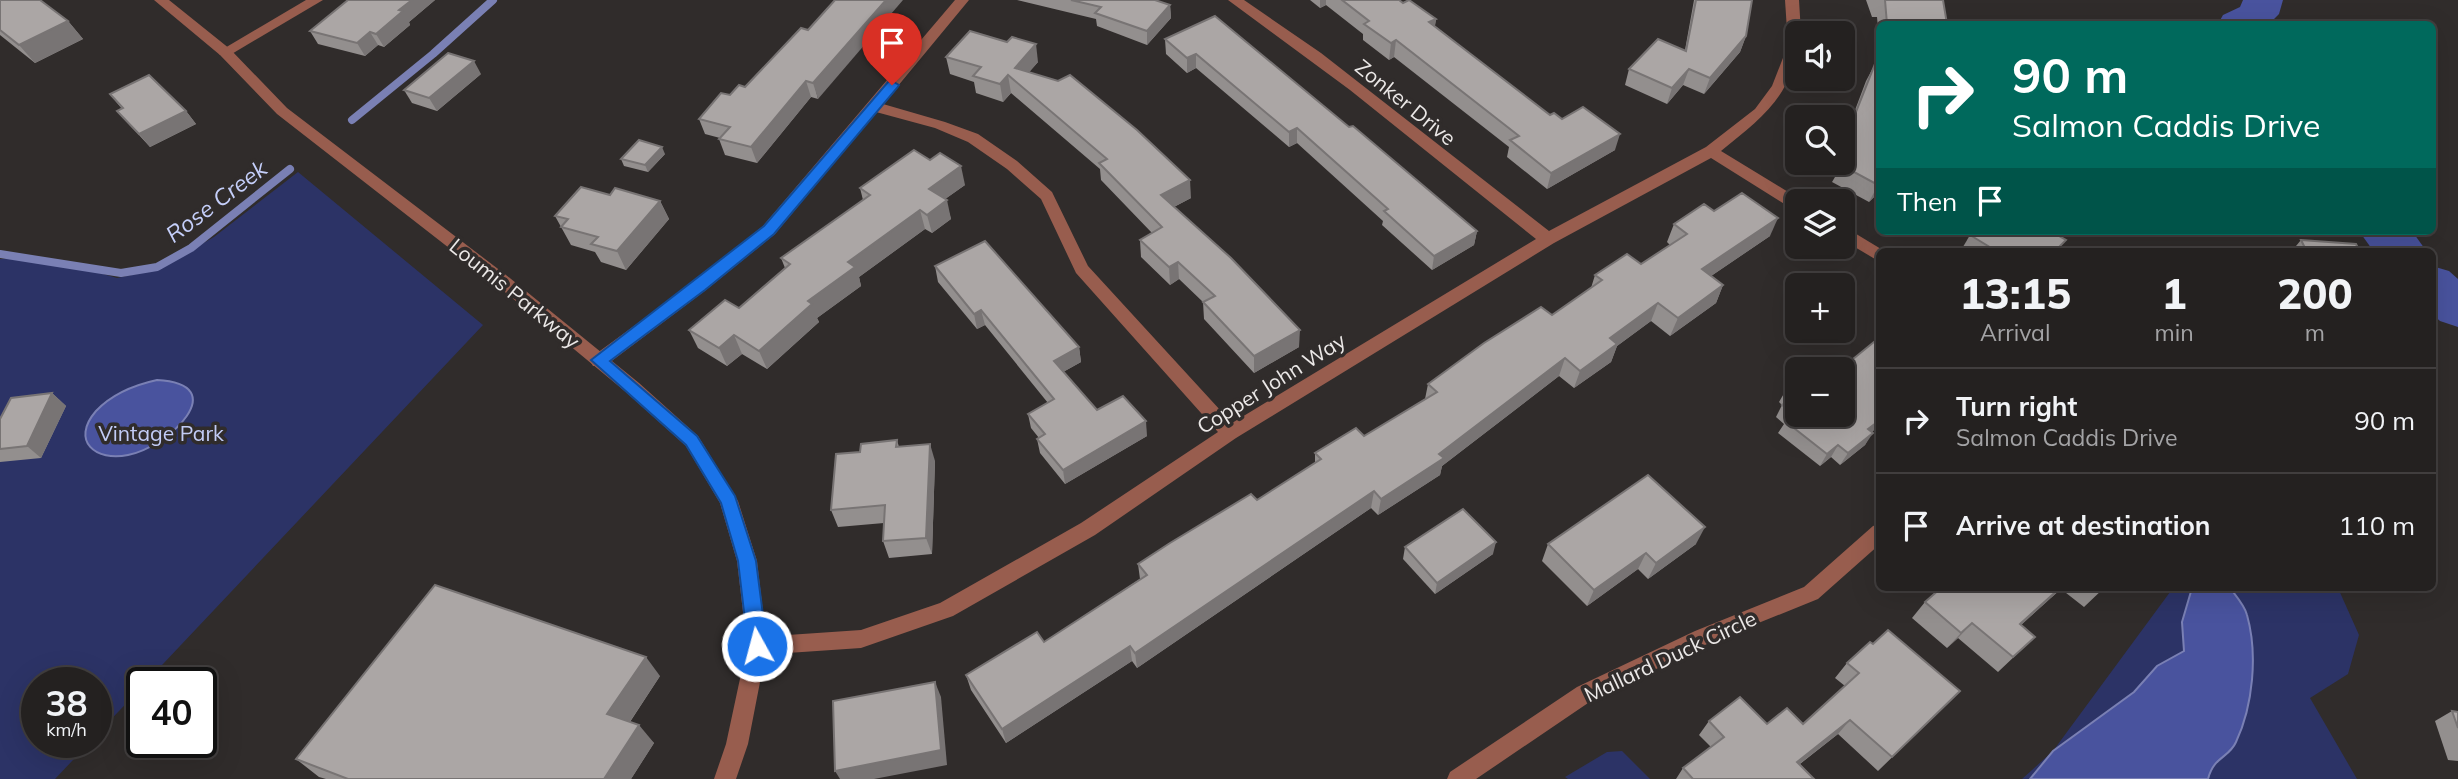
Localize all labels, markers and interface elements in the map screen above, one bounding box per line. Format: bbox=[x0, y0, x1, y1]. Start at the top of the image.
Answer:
pin bbox=[862, 13, 922, 85]
map controls bbox=[1785, 21, 1855, 427]
button: sound bbox=[1785, 21, 1855, 91]
icon: arrive bbox=[873, 24, 911, 62]
text: 90 m bbox=[2012, 44, 2128, 105]
icon: right bbox=[1897, 49, 1988, 140]
street label: Zonker Drive bbox=[1350, 53, 1462, 151]
button: search bbox=[1785, 105, 1855, 175]
text: Salmon Caddis Drive bbox=[2012, 105, 2320, 145]
water label: Rose Creek bbox=[160, 153, 273, 249]
icon: arrive bbox=[1971, 182, 2009, 220]
text: Then bbox=[1897, 185, 1957, 218]
button: layers bbox=[1785, 189, 1855, 259]
street label: Loumis Parkway bbox=[445, 232, 585, 354]
text: 13:15 bbox=[1959, 267, 2071, 320]
text: 1 bbox=[2161, 267, 2187, 320]
text: 200 bbox=[2277, 267, 2353, 320]
button: + bbox=[1785, 273, 1855, 343]
text: Arrival bbox=[1980, 318, 2050, 347]
text: min bbox=[2154, 318, 2194, 347]
text: m bbox=[2305, 318, 2325, 347]
street label: Copper John Way bbox=[1192, 327, 1350, 439]
button: − bbox=[1785, 357, 1855, 427]
text: Turn right bbox=[1956, 390, 2077, 423]
icon: right bbox=[1897, 402, 1935, 440]
text: 90 m bbox=[2354, 404, 2415, 437]
park label: Vintage Park bbox=[98, 420, 224, 446]
text: Salmon Caddis Drive bbox=[1956, 423, 2178, 452]
icon: arrive bbox=[1897, 507, 1935, 545]
text: Arrive at destination bbox=[1956, 509, 2211, 542]
text: 110 m bbox=[2339, 509, 2415, 542]
street label: Mallard Duck Circle bbox=[1580, 605, 1760, 707]
position arrow bbox=[720, 609, 794, 683]
speed limit sign: 40 bbox=[126, 667, 217, 758]
text: 38 bbox=[45, 681, 88, 725]
text: km/h bbox=[46, 718, 87, 741]

